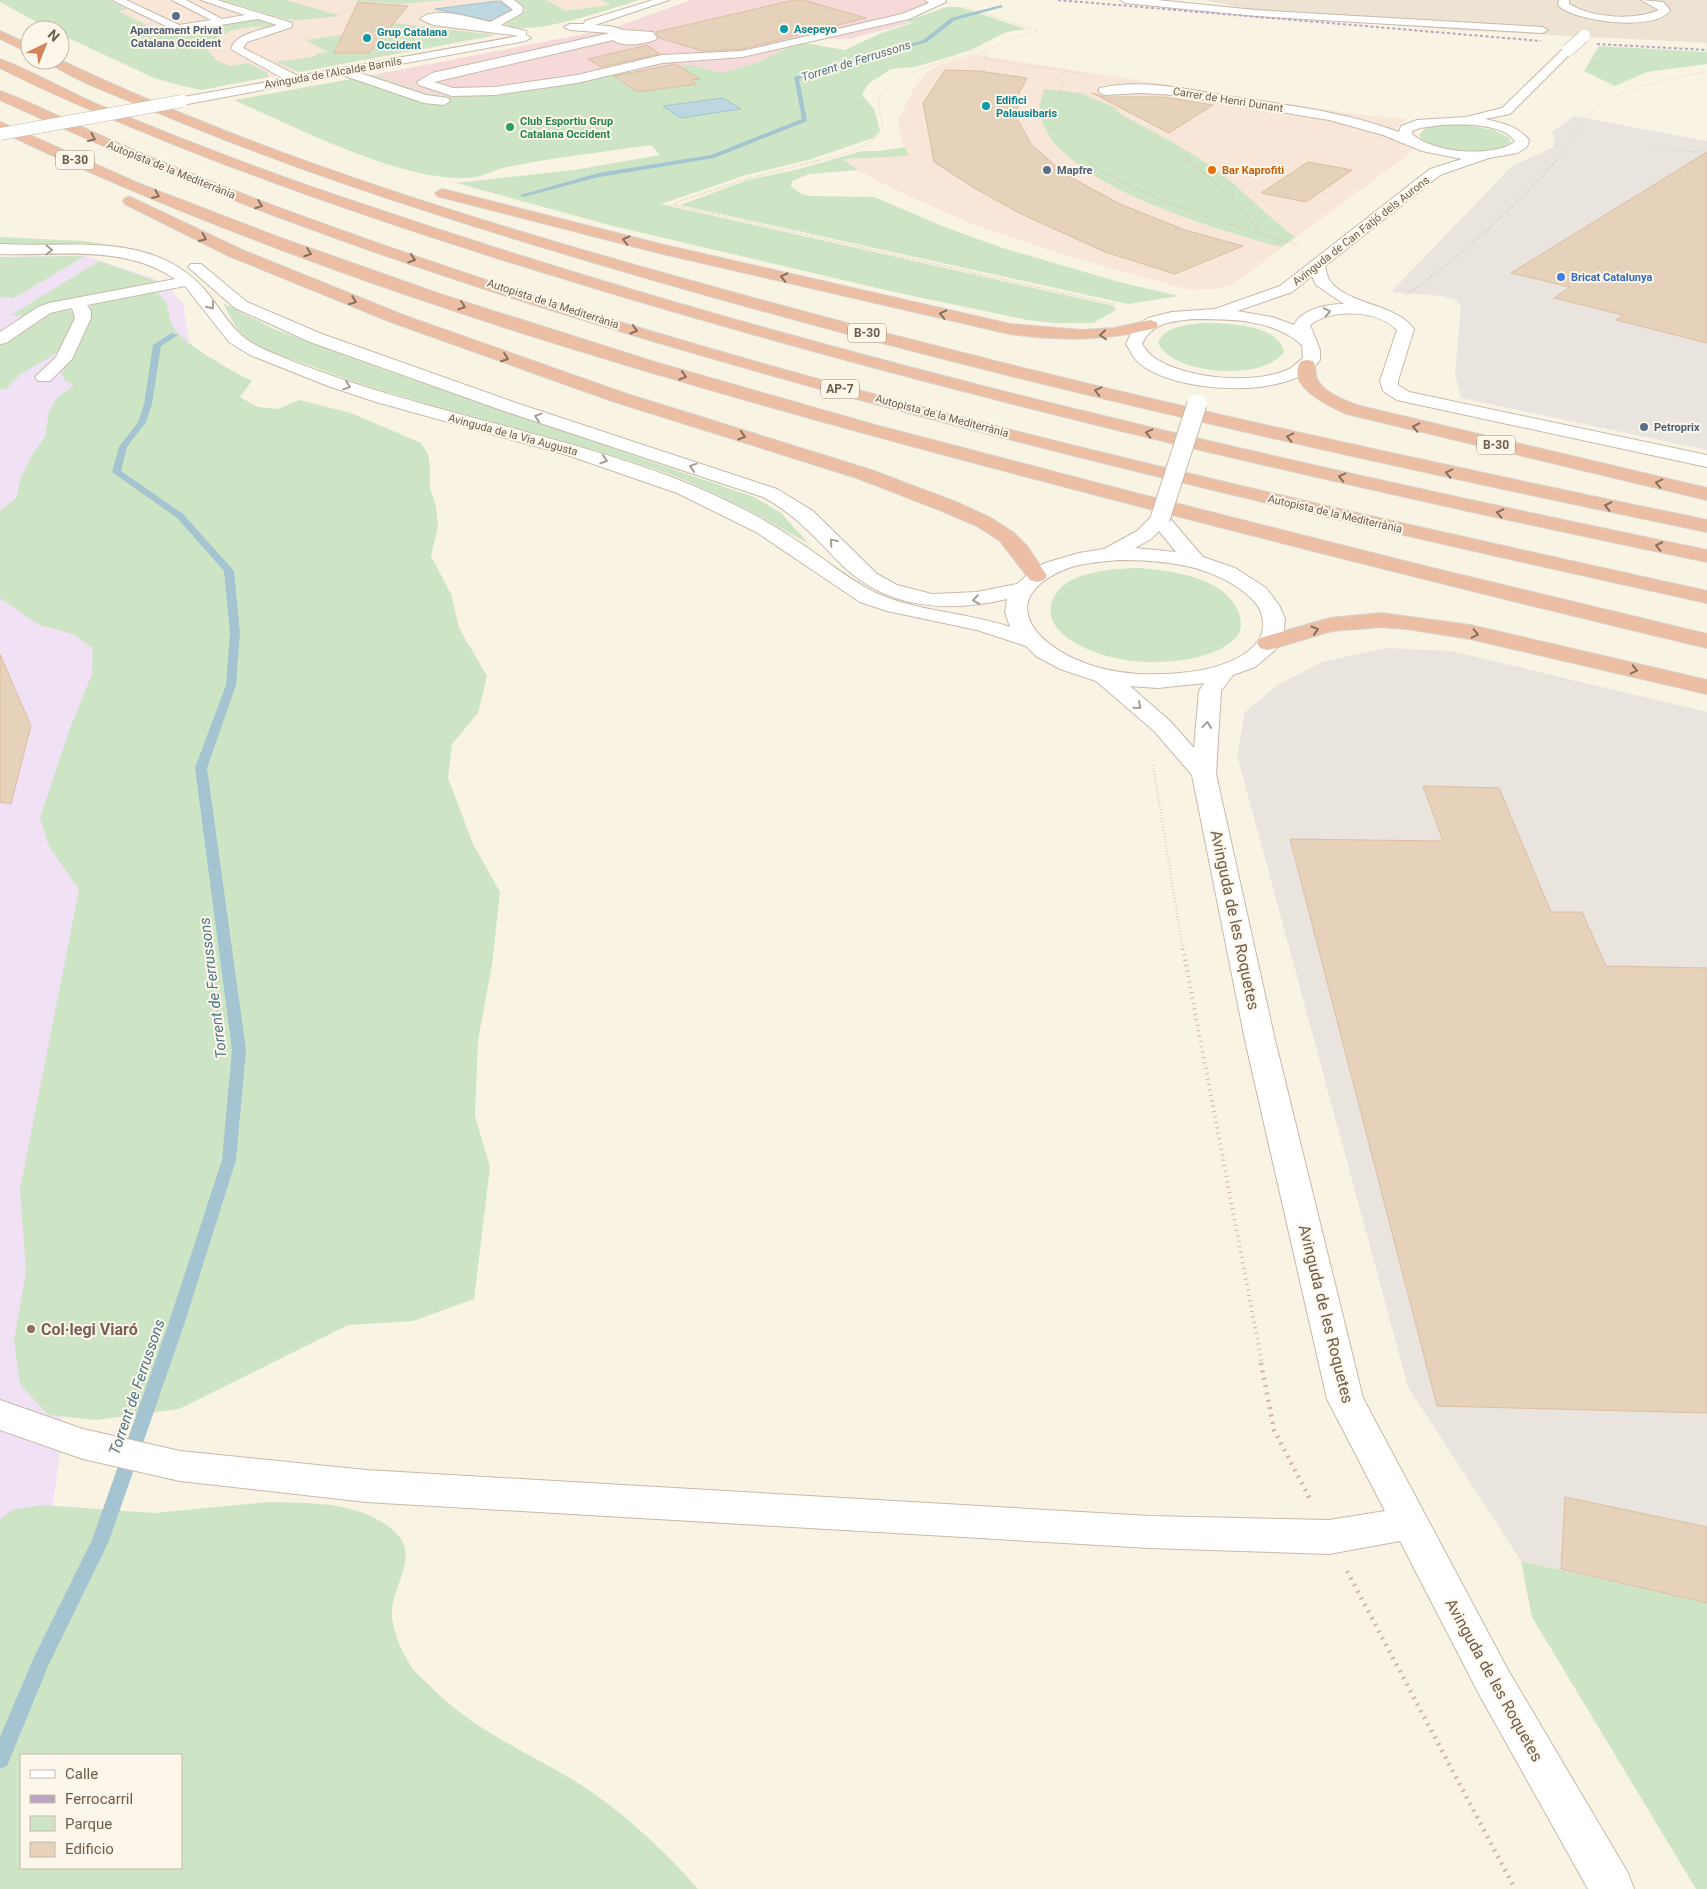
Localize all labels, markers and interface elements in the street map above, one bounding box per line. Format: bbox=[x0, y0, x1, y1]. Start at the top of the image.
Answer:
marker: Aparcament Privat Catalana Occident bbox=[170, 10, 182, 22]
north arrow bbox=[20, 20, 70, 70]
marker: Asepeyo bbox=[778, 23, 790, 35]
place label: Asepeyo bbox=[794, 23, 837, 36]
place label: Aparcament Privat Catalana Occident bbox=[130, 24, 222, 50]
text: N bbox=[45, 26, 63, 45]
place label: Grup Catalana Occident bbox=[377, 26, 447, 52]
marker: Grup Catalana Occident bbox=[361, 32, 373, 44]
water label: Torrent de Ferrussons bbox=[800, 38, 912, 84]
street label: Avinguda de l'Alcalde Barnils bbox=[263, 54, 403, 92]
street label: Carrer de Henri Dunant bbox=[1172, 85, 1284, 115]
place label: Edifici Palausibaris bbox=[996, 94, 1057, 120]
marker: Edifici Palausibaris bbox=[980, 100, 992, 112]
place label: Club Esportiu Grup Catalana Occident bbox=[520, 115, 613, 141]
marker: Club Esportiu Grup Catalana Occident bbox=[504, 121, 516, 133]
one-way arrow bbox=[87, 132, 96, 142]
street label: Autopista de la Mediterrània bbox=[105, 138, 237, 202]
road number: B-30 bbox=[56, 150, 94, 170]
marker: Mapfre bbox=[1041, 164, 1053, 176]
place label: Mapfre bbox=[1057, 164, 1093, 177]
marker: Bar Kaprofiti bbox=[1206, 164, 1218, 176]
place label: Bar Kaprofiti bbox=[1222, 164, 1284, 177]
street label: Avinguda de Can Fatjó dels Aurons bbox=[1290, 173, 1432, 288]
one-way arrow bbox=[152, 189, 160, 199]
one-way arrow bbox=[254, 199, 263, 209]
one-way arrow bbox=[198, 231, 207, 242]
one-way arrow bbox=[622, 235, 631, 246]
one-way arrow bbox=[45, 245, 53, 256]
one-way arrow bbox=[303, 247, 312, 257]
one-way arrow bbox=[407, 253, 416, 263]
marker: Bricat Catalunya bbox=[1555, 271, 1567, 283]
place label: Bricat Catalunya bbox=[1571, 271, 1652, 284]
one-way arrow bbox=[780, 272, 789, 283]
street label: Autopista de la Mediterrània bbox=[486, 277, 620, 331]
one-way arrow bbox=[348, 295, 356, 305]
one-way arrow bbox=[206, 300, 214, 309]
one-way arrow bbox=[457, 301, 465, 311]
one-way arrow bbox=[1323, 307, 1332, 318]
one-way arrow bbox=[938, 309, 947, 320]
road number: B-30 bbox=[848, 323, 886, 342]
one-way arrow bbox=[629, 324, 637, 334]
one-way arrow bbox=[1099, 329, 1107, 340]
one-way arrow bbox=[500, 352, 509, 362]
one-way arrow bbox=[679, 371, 687, 381]
road number: AP-7 bbox=[821, 379, 859, 398]
one-way arrow bbox=[342, 380, 351, 390]
one-way arrow bbox=[1095, 387, 1103, 397]
street label: Autopista de la Mediterrània bbox=[874, 392, 1010, 440]
street label: Avinguda de la Via Augusta bbox=[447, 411, 579, 459]
one-way arrow bbox=[535, 412, 543, 422]
marker: Petroprix bbox=[1638, 421, 1650, 433]
place label: Petroprix bbox=[1654, 421, 1700, 434]
one-way arrow bbox=[1411, 422, 1420, 433]
one-way arrow bbox=[1145, 428, 1154, 439]
one-way arrow bbox=[738, 431, 746, 441]
one-way arrow bbox=[1286, 432, 1295, 443]
road number: B-30 bbox=[1477, 436, 1515, 454]
one-way arrow bbox=[599, 454, 608, 464]
one-way arrow bbox=[689, 462, 698, 472]
one-way arrow bbox=[1444, 468, 1453, 478]
one-way arrow bbox=[1337, 472, 1346, 483]
one-way arrow bbox=[1655, 478, 1664, 489]
street label: Autopista de la Mediterrània bbox=[1266, 492, 1404, 536]
one-way arrow bbox=[1603, 501, 1612, 512]
one-way arrow bbox=[1496, 508, 1505, 518]
one-way arrow bbox=[831, 539, 839, 548]
one-way arrow bbox=[1655, 542, 1664, 552]
one-way arrow bbox=[971, 594, 979, 605]
one-way arrow bbox=[1310, 625, 1319, 635]
one-way arrow bbox=[1471, 628, 1480, 639]
one-way arrow bbox=[1629, 664, 1638, 675]
one-way arrow bbox=[1133, 700, 1142, 709]
one-way arrow bbox=[1201, 721, 1212, 729]
street label: Avinguda de les Roquetes bbox=[1207, 828, 1263, 1012]
water label: Torrent de Ferrussons bbox=[195, 916, 231, 1060]
street label: Avinguda de les Roquetes bbox=[1295, 1223, 1357, 1405]
water label: Torrent de Ferrussons bbox=[105, 1317, 169, 1457]
place label: Col·legi Viaró bbox=[41, 1320, 138, 1339]
marker: Col·legi Viaró bbox=[25, 1323, 37, 1335]
street label: Avinguda de les Roquetes bbox=[1441, 1595, 1547, 1765]
legend bbox=[20, 1754, 182, 1869]
text: Calle bbox=[65, 1765, 98, 1783]
text: Ferrocarril bbox=[65, 1790, 133, 1808]
text: Parque bbox=[65, 1815, 112, 1833]
text: Edificio bbox=[65, 1840, 114, 1858]

